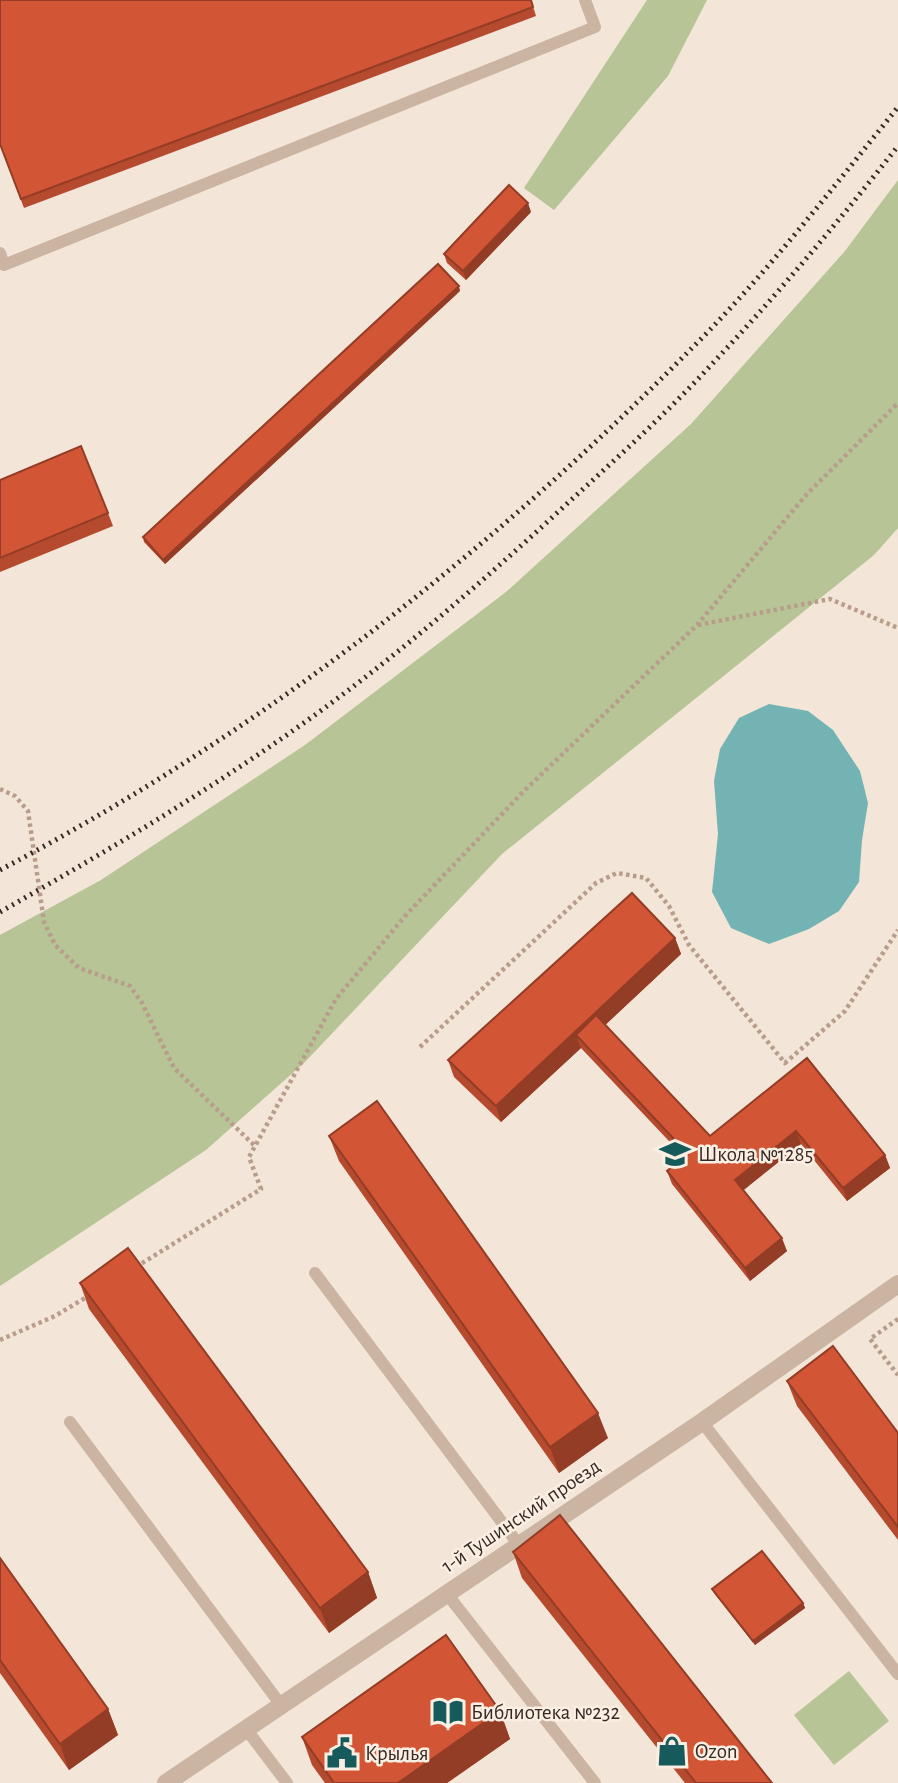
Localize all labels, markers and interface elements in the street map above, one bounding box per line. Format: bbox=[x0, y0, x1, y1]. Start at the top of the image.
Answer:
school or university icon: Школа №1285 bbox=[658, 1137, 692, 1171]
place label: Школа №1285 bbox=[698, 1144, 813, 1165]
street label: 1-й Тушинский проезд bbox=[438, 1455, 604, 1577]
library icon: Библиотека №232 bbox=[431, 1695, 465, 1729]
place label: Библиотека №232 bbox=[471, 1702, 620, 1723]
shop icon: Ozon bbox=[655, 1734, 689, 1768]
public building icon: Крылья bbox=[325, 1736, 359, 1770]
place label: Ozon bbox=[695, 1741, 738, 1762]
place label: Крылья bbox=[365, 1743, 428, 1764]

